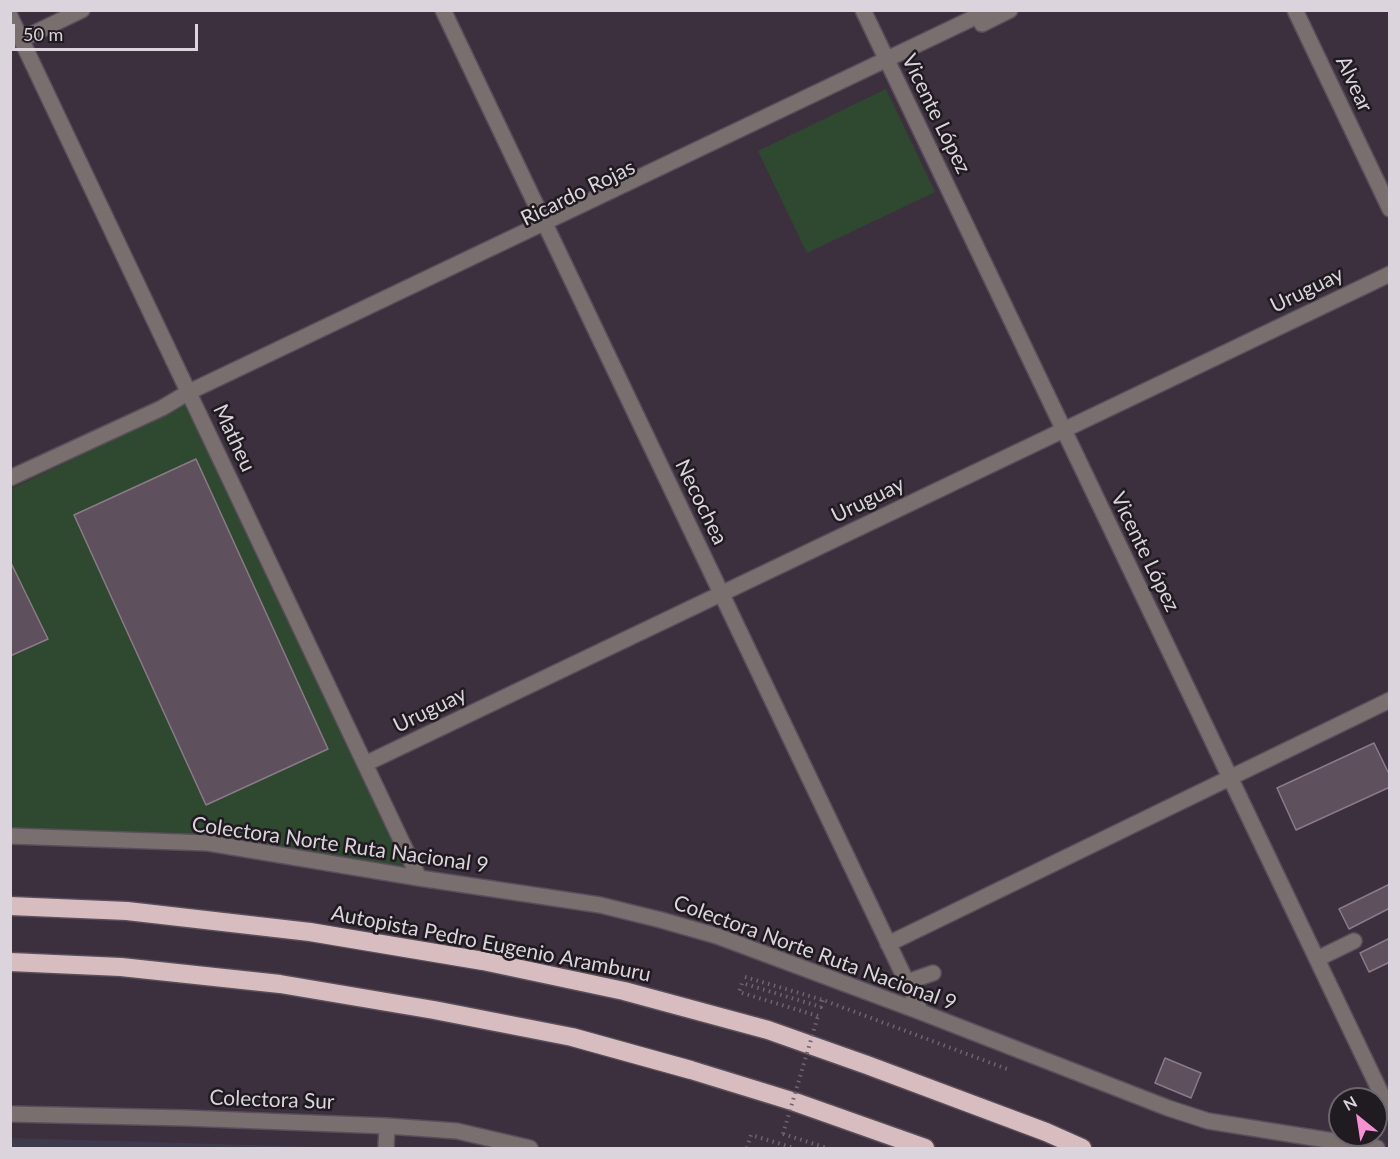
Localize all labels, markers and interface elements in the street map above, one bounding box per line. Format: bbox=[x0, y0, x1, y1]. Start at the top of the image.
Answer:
scale bar bbox=[15, 12, 201, 50]
text: 50 m bbox=[23, 23, 63, 45]
street label: Vicente López bbox=[896, 50, 976, 178]
street label: Alvear bbox=[1330, 52, 1378, 116]
street label: Ricardo Rojas bbox=[517, 155, 639, 231]
street label: Uruguay bbox=[1266, 262, 1348, 318]
street label: Matheu bbox=[207, 400, 261, 476]
street label: Necochea bbox=[670, 455, 732, 549]
street label: Uruguay bbox=[827, 472, 909, 528]
street label: Vicente López bbox=[1105, 488, 1185, 616]
street label: Uruguay bbox=[389, 682, 471, 738]
street label: Colectora Norte Ruta Nacional 9 bbox=[190, 812, 490, 878]
street label: Colectora Norte Ruta Nacional 9 bbox=[670, 890, 960, 1016]
street label: Autopista Pedro Eugenio Aramburu bbox=[329, 901, 653, 987]
street label: Colectora Sur bbox=[209, 1085, 335, 1115]
north arrow bbox=[1328, 1087, 1388, 1147]
text: N bbox=[1340, 1091, 1360, 1114]

